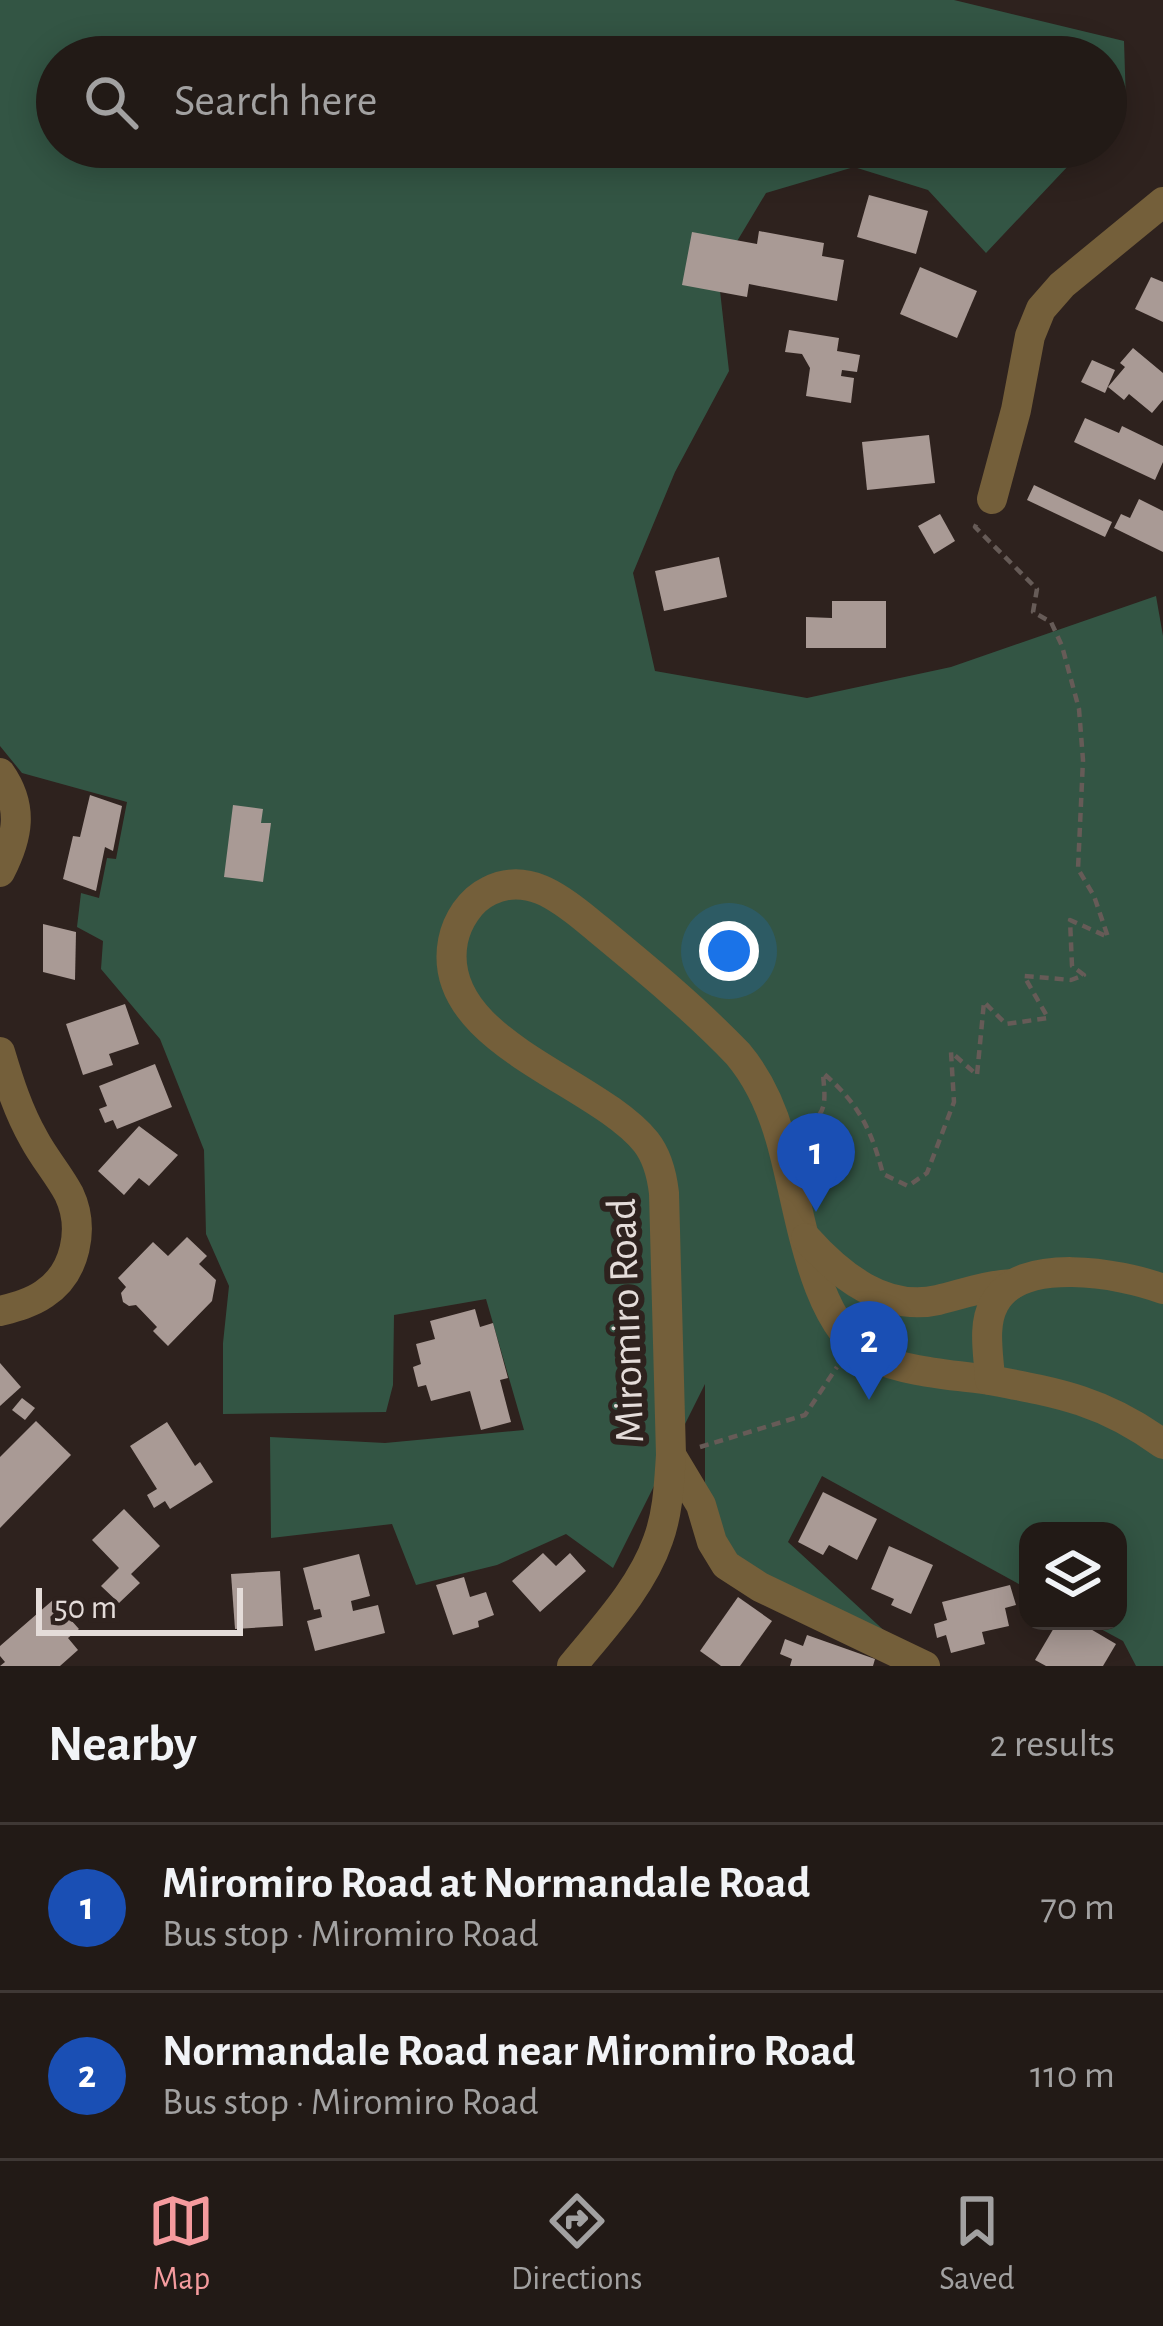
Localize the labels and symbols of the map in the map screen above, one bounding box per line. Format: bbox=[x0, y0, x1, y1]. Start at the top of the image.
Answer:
your location bbox=[699, 921, 759, 981]
pin: 1 bbox=[777, 1113, 855, 1212]
street label: Miromiro Road bbox=[601, 1198, 651, 1444]
pin: 2 bbox=[830, 1301, 908, 1400]
scale bar bbox=[36, 1582, 243, 1635]

